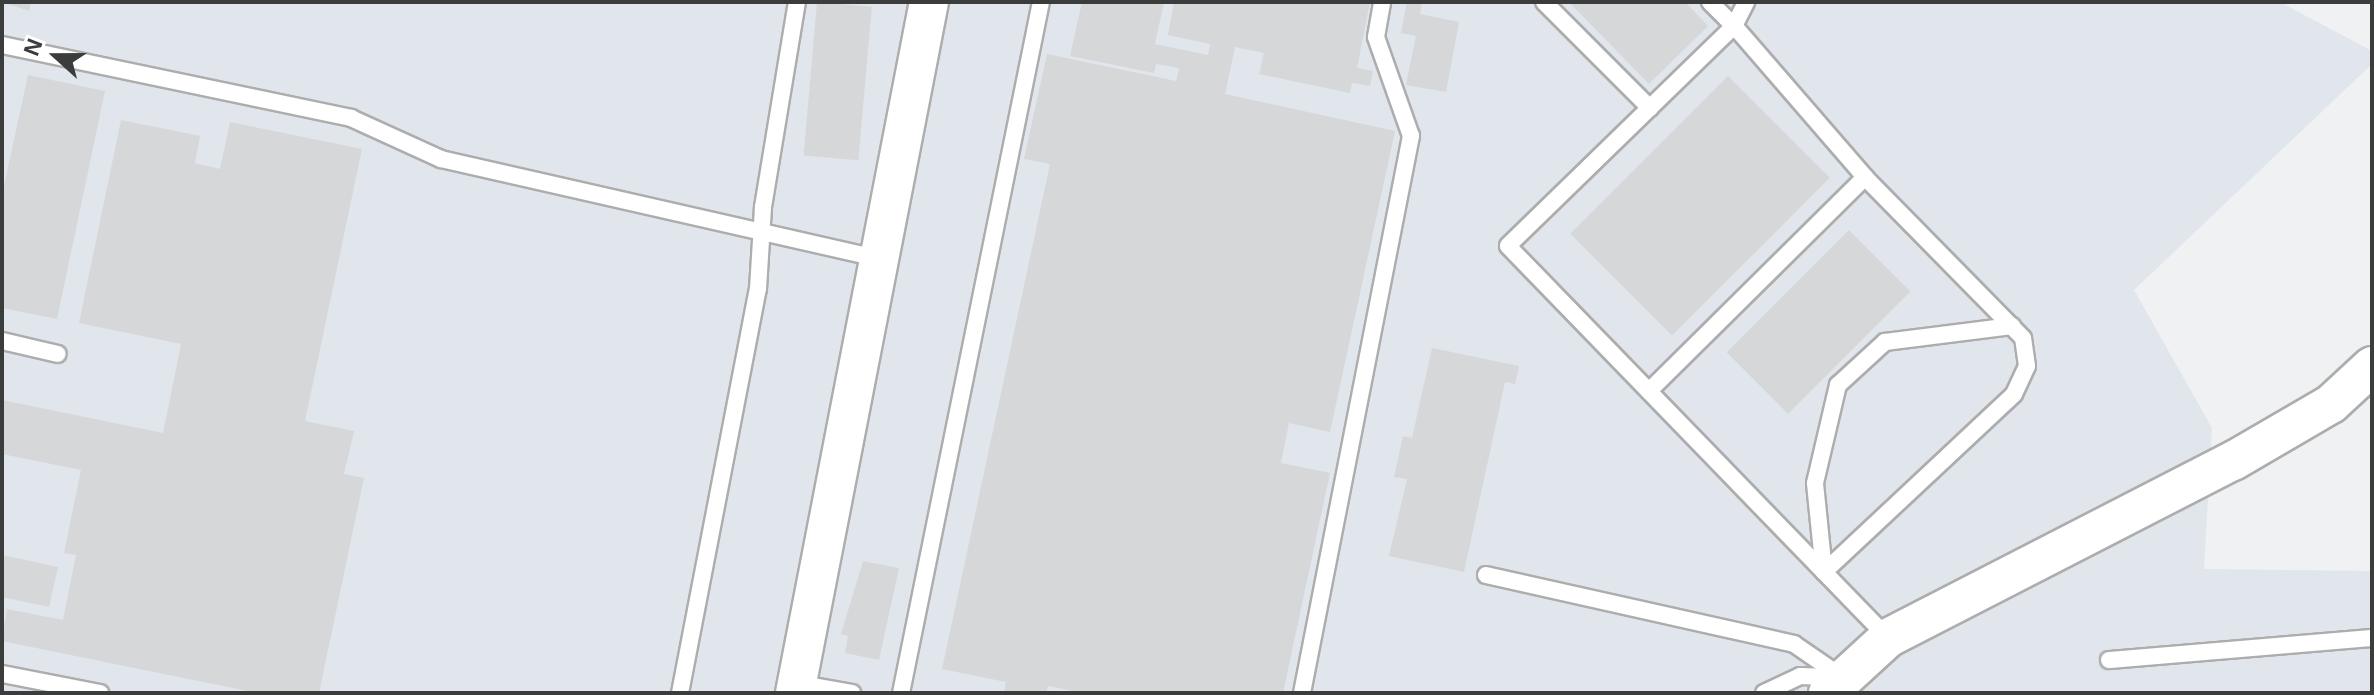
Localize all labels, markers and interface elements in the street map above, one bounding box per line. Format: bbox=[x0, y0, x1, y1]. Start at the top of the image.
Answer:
north arrow bbox=[16, 16, 96, 96]
text: N bbox=[19, 35, 48, 59]

